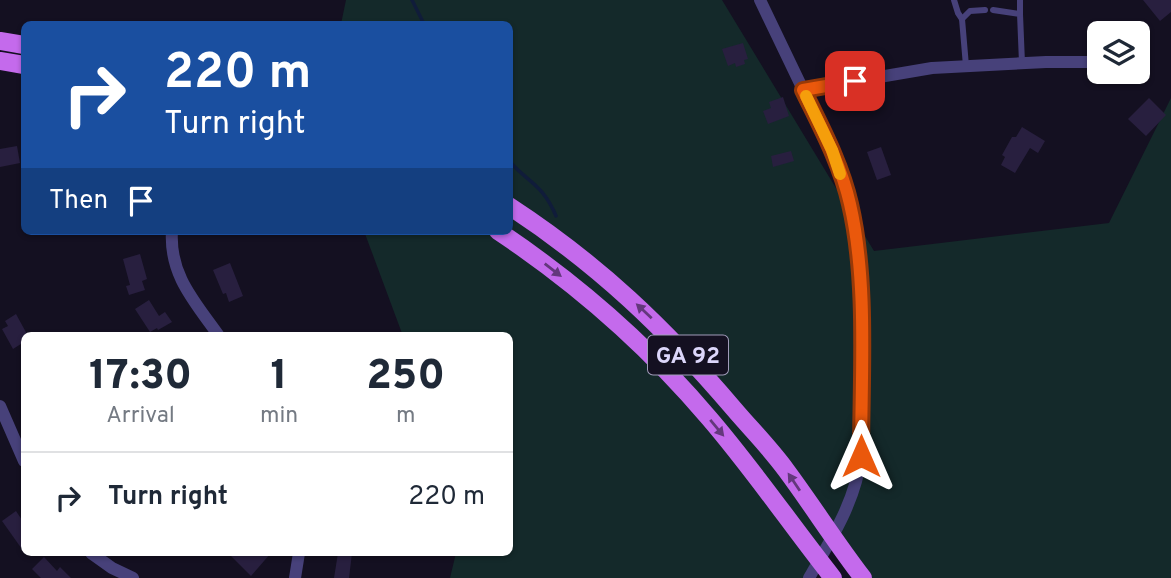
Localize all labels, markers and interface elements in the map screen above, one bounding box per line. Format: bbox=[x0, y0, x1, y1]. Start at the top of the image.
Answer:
map controls bbox=[1087, 21, 1150, 84]
button: layers bbox=[1087, 21, 1150, 84]
text: 220 m bbox=[164, 44, 311, 106]
icon: right bbox=[49, 49, 140, 140]
pin bbox=[825, 51, 885, 111]
icon: arrive bbox=[836, 62, 874, 100]
text: Turn right bbox=[164, 105, 306, 145]
icon: arrive bbox=[122, 182, 160, 220]
text: Then bbox=[49, 185, 108, 218]
one-way arrow bbox=[544, 263, 562, 278]
one-way arrow bbox=[636, 304, 653, 320]
road number: GA 92 bbox=[648, 336, 728, 374]
text: 17:30 bbox=[89, 351, 192, 404]
text: 1 bbox=[271, 351, 288, 404]
text: 250 bbox=[366, 351, 445, 404]
text: Arrival bbox=[106, 402, 175, 431]
text: min bbox=[260, 402, 298, 431]
text: m bbox=[396, 402, 415, 431]
one-way arrow bbox=[709, 419, 724, 436]
position arrow bbox=[824, 419, 898, 493]
one-way arrow bbox=[787, 473, 801, 491]
icon: right bbox=[49, 479, 87, 517]
text: Turn right bbox=[108, 481, 228, 514]
text: 220 m bbox=[408, 481, 485, 514]

